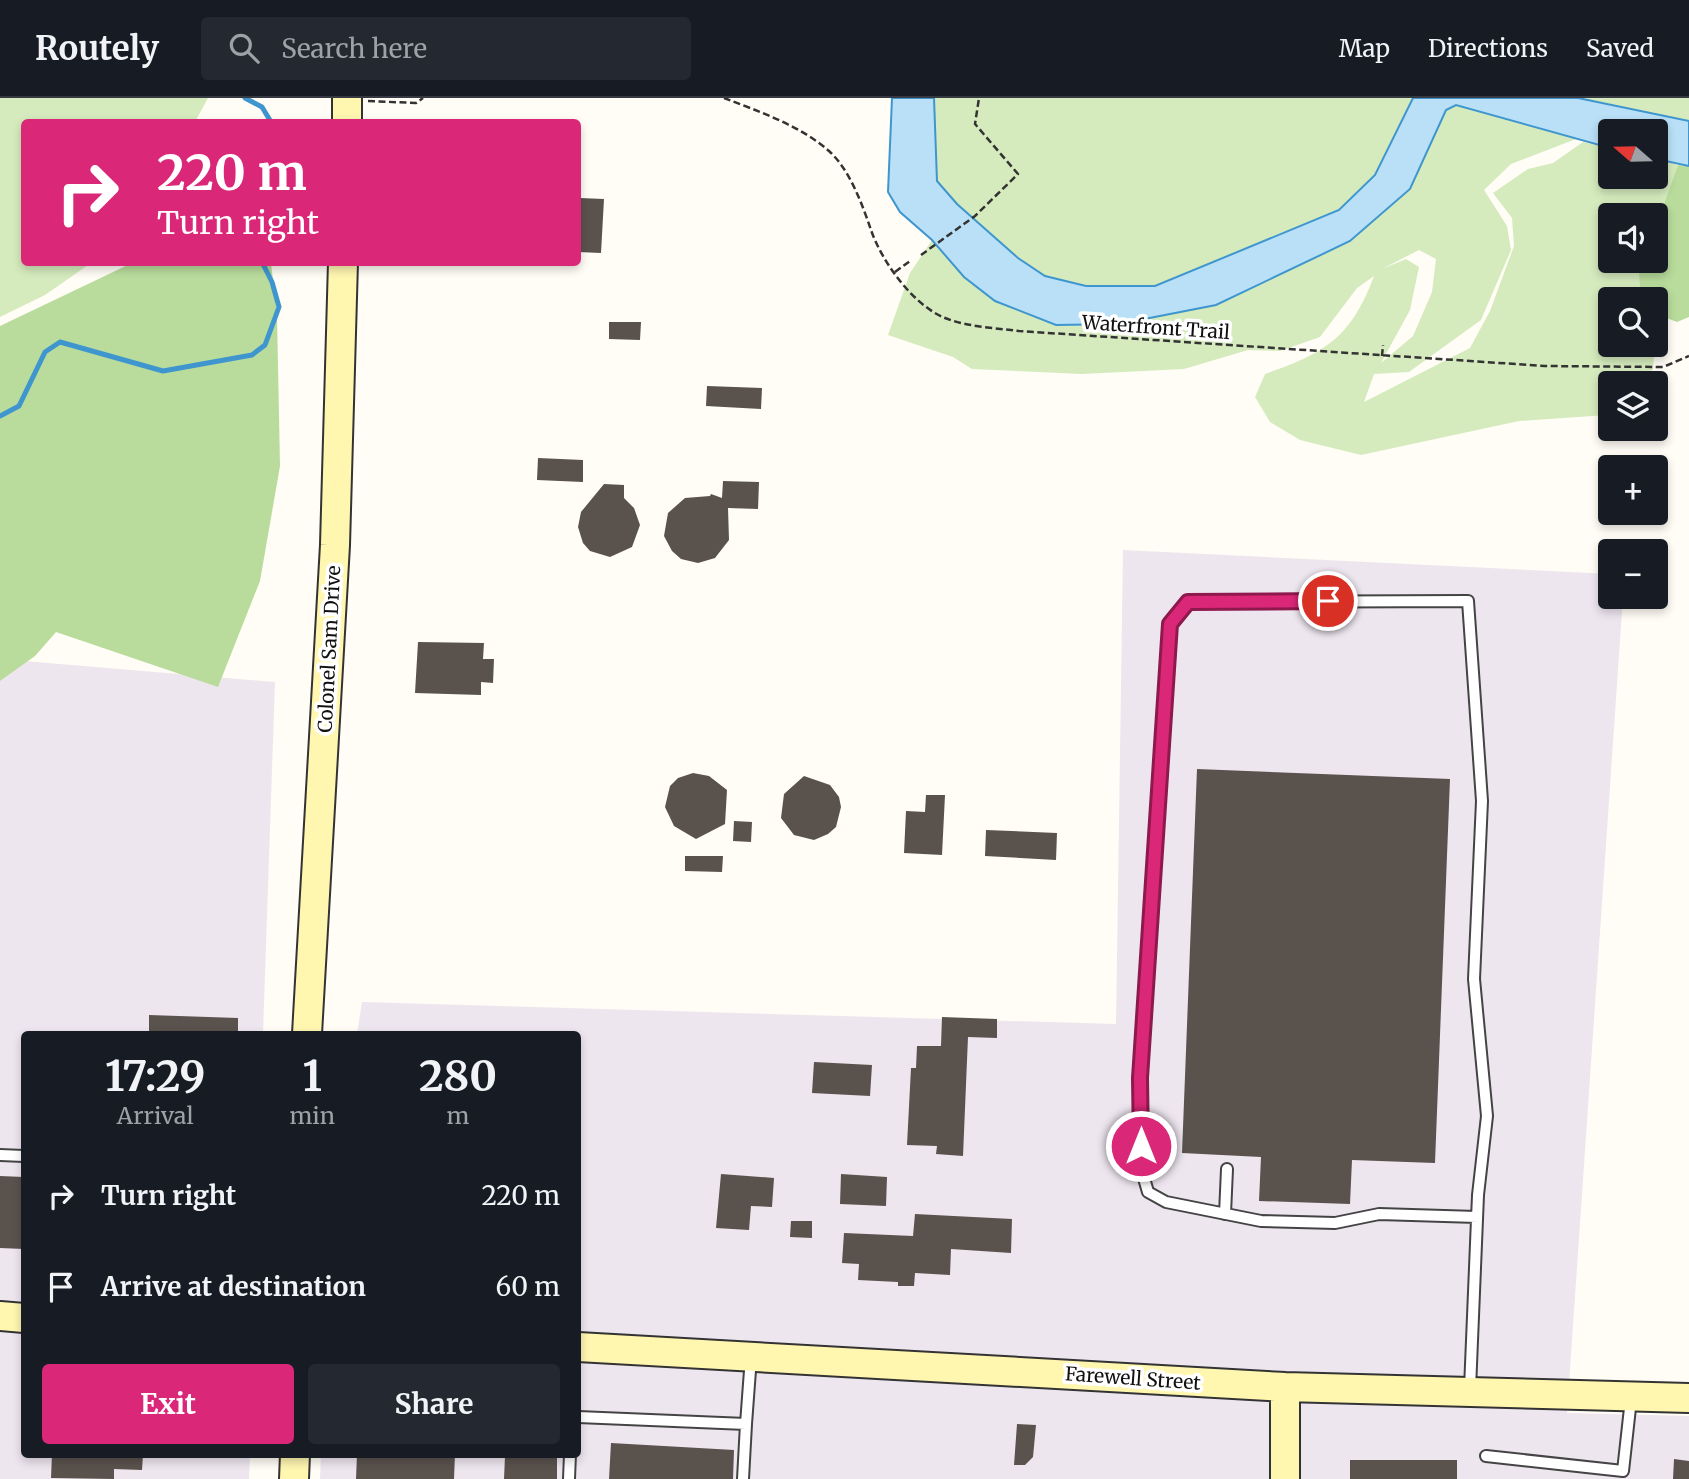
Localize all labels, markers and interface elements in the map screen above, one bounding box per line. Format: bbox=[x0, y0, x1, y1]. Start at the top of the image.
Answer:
search box bbox=[201, 17, 691, 80]
text: Routely bbox=[35, 28, 159, 69]
icon: search bbox=[225, 29, 263, 67]
text: Search here bbox=[281, 32, 427, 65]
text: Map bbox=[1339, 33, 1390, 64]
text: Directions bbox=[1428, 33, 1548, 64]
text: Saved bbox=[1586, 33, 1654, 64]
north arrow bbox=[1598, 119, 1668, 189]
map controls bbox=[1598, 119, 1668, 609]
text: 220 m bbox=[157, 142, 307, 203]
icon: right bbox=[42, 147, 133, 238]
text: Turn right bbox=[157, 203, 319, 243]
button: sound bbox=[1598, 203, 1668, 273]
button: search bbox=[1598, 287, 1668, 357]
street label: Waterfront Trail bbox=[1080, 310, 1231, 344]
button: layers bbox=[1598, 371, 1668, 441]
button: + bbox=[1598, 455, 1668, 525]
button: − bbox=[1598, 539, 1668, 609]
street label: Colonel Sam Drive bbox=[313, 565, 345, 733]
pin bbox=[1298, 571, 1358, 631]
icon: arrive bbox=[1309, 582, 1347, 620]
text: 17:29 bbox=[105, 1050, 206, 1102]
text: 1 bbox=[303, 1050, 322, 1102]
text: 280 bbox=[419, 1050, 497, 1102]
text: Arrival bbox=[117, 1101, 194, 1130]
text: min bbox=[290, 1101, 335, 1130]
text: m bbox=[447, 1101, 469, 1130]
position arrow bbox=[1104, 1109, 1178, 1183]
icon: right bbox=[42, 1177, 80, 1215]
text: Turn right bbox=[101, 1179, 236, 1212]
text: 220 m bbox=[481, 1179, 560, 1212]
icon: arrive bbox=[42, 1268, 80, 1306]
text: Arrive at destination bbox=[101, 1270, 366, 1303]
text: 60 m bbox=[496, 1270, 560, 1303]
street label: Farewell Street bbox=[1064, 1361, 1202, 1395]
button: Exit bbox=[42, 1364, 294, 1444]
button: Share bbox=[308, 1364, 560, 1444]

